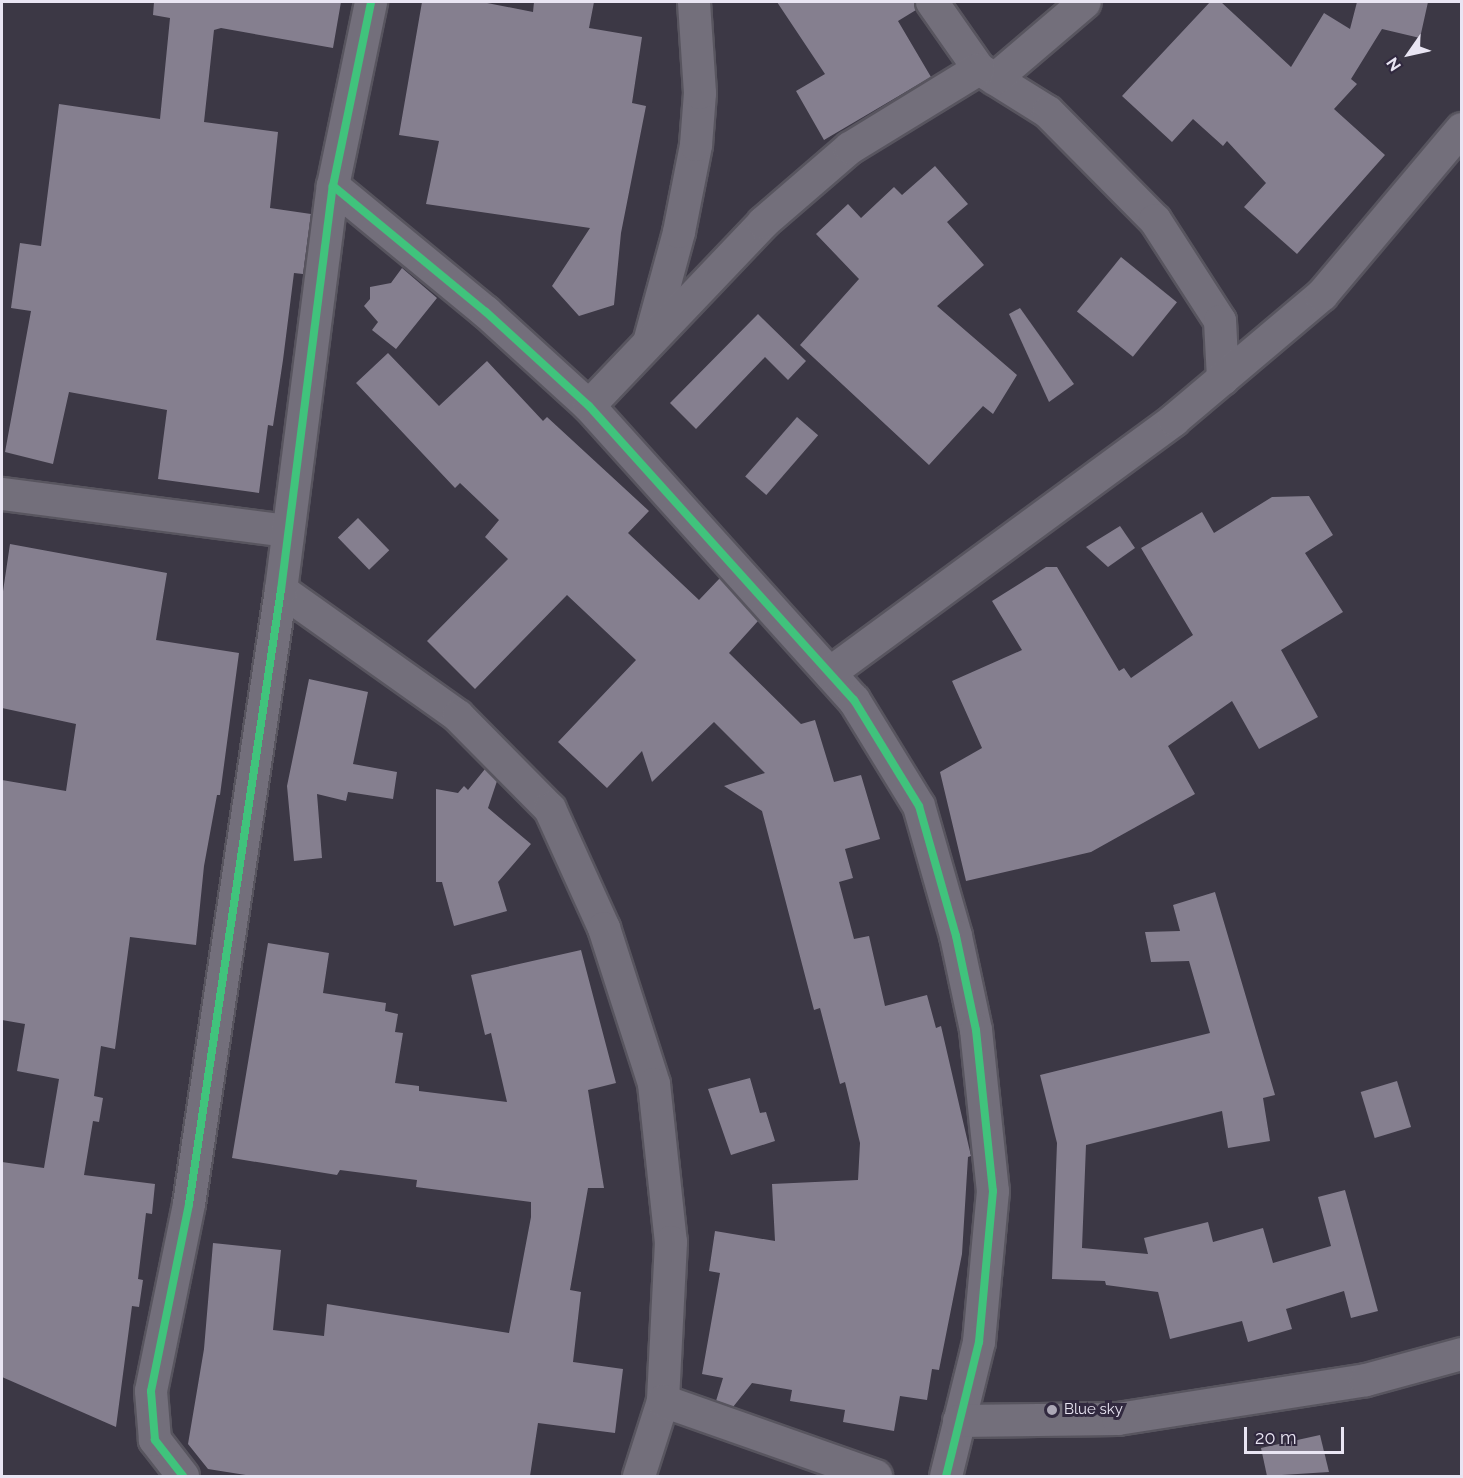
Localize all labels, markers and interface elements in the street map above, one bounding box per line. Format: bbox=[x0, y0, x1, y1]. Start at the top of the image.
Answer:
north arrow bbox=[1379, 24, 1439, 84]
text: N bbox=[1382, 54, 1405, 75]
place label: Blue sky bbox=[1064, 1401, 1123, 1419]
marker: Blue sky bbox=[1045, 1403, 1059, 1417]
scale bar bbox=[1247, 1415, 1348, 1453]
text: 20 m bbox=[1255, 1427, 1297, 1448]

